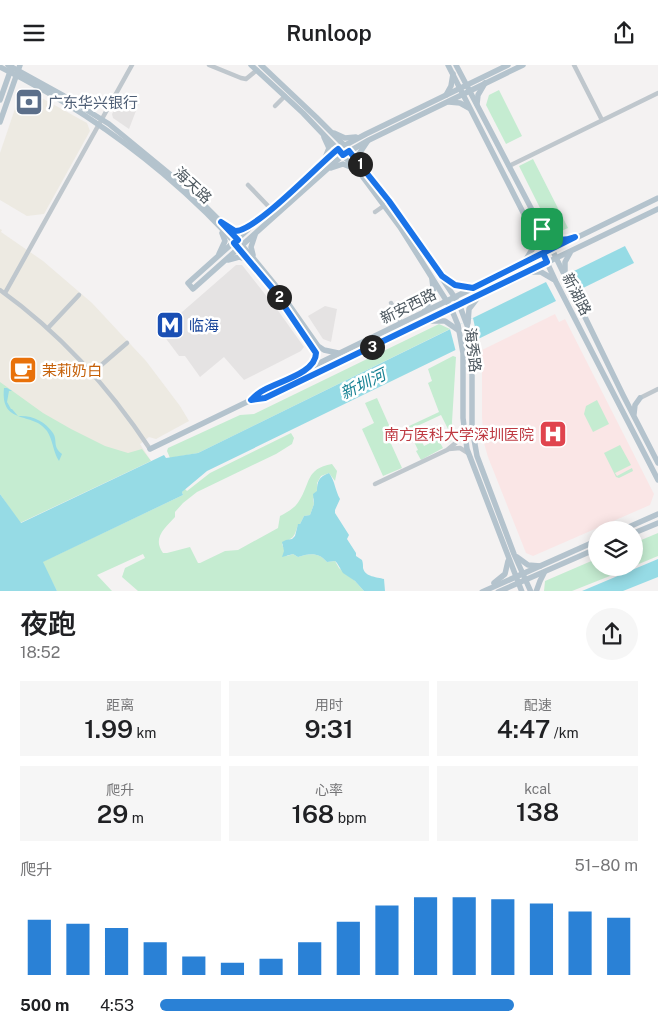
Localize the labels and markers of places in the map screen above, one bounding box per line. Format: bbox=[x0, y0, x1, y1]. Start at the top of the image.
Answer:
bank icon: 广东华兴银行 bbox=[14, 87, 44, 117]
place label: 广东华兴银行 bbox=[48, 94, 138, 111]
pin: 1 bbox=[348, 151, 372, 177]
pin bbox=[521, 208, 563, 250]
pin: 2 bbox=[266, 285, 292, 309]
metro station icon: 临海 bbox=[155, 310, 185, 340]
place label: 临海 bbox=[189, 317, 219, 334]
pin: 3 bbox=[360, 335, 384, 359]
cafe icon: 茉莉奶白 bbox=[8, 355, 38, 385]
place label: 茉莉奶白 bbox=[42, 362, 102, 379]
hospital icon: 南方医科大学深圳医院 bbox=[538, 419, 568, 449]
place label: 南方医科大学深圳医院 bbox=[384, 426, 534, 443]

